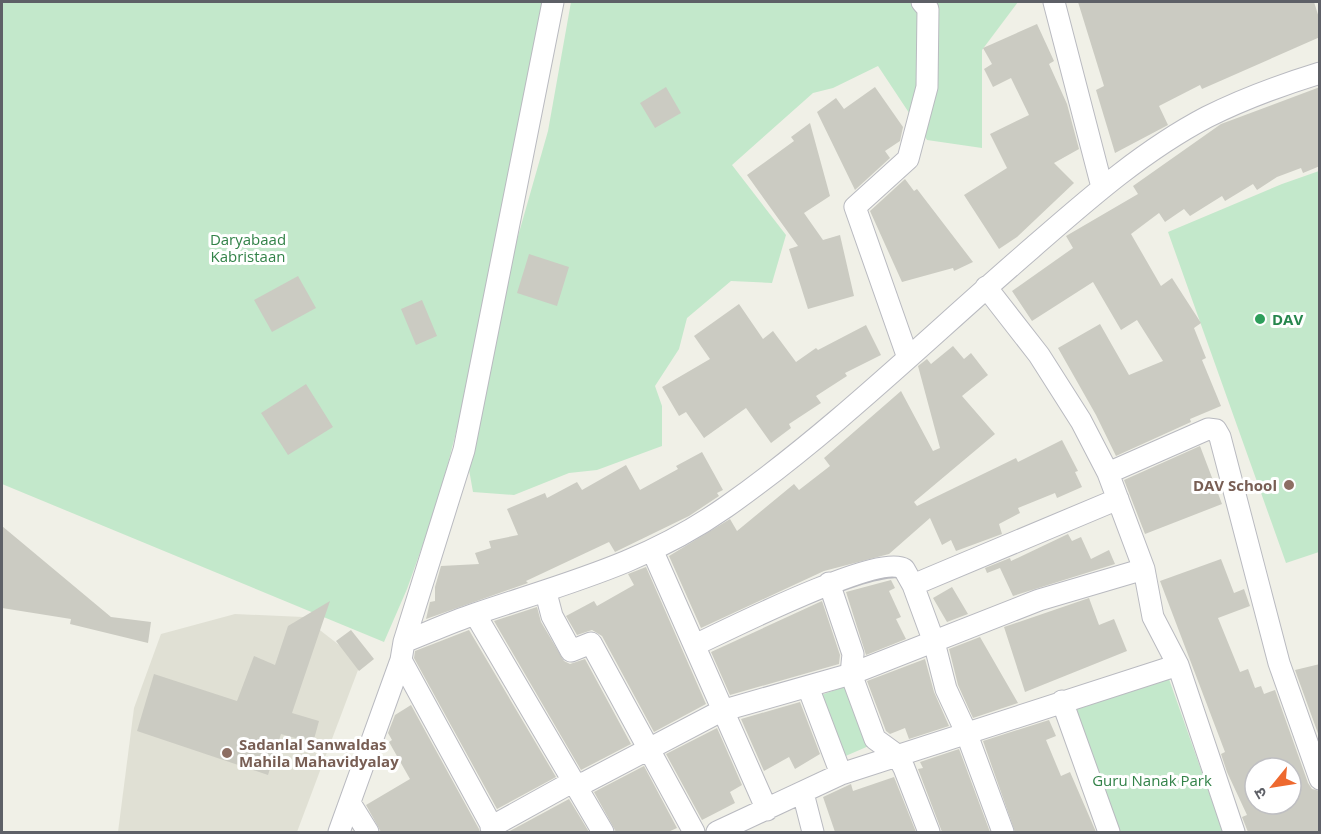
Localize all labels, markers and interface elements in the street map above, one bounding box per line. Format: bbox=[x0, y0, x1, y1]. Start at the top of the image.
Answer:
park label: Daryabaad Kabristaan bbox=[210, 229, 286, 266]
place label: DAV bbox=[1272, 309, 1303, 329]
marker: DAV bbox=[1253, 312, 1267, 326]
place label: DAV School bbox=[1193, 475, 1277, 495]
marker: DAV School bbox=[1282, 478, 1296, 492]
place label: Sadanlal Sanwaldas Mahila Mahavidyalay bbox=[239, 734, 399, 771]
marker: Sadanlal Sanwaldas Mahila Mahavidyalay bbox=[220, 746, 234, 760]
north arrow bbox=[1243, 756, 1303, 816]
park label: Guru Nanak Park bbox=[1092, 770, 1212, 790]
text: उ bbox=[1248, 783, 1272, 803]

